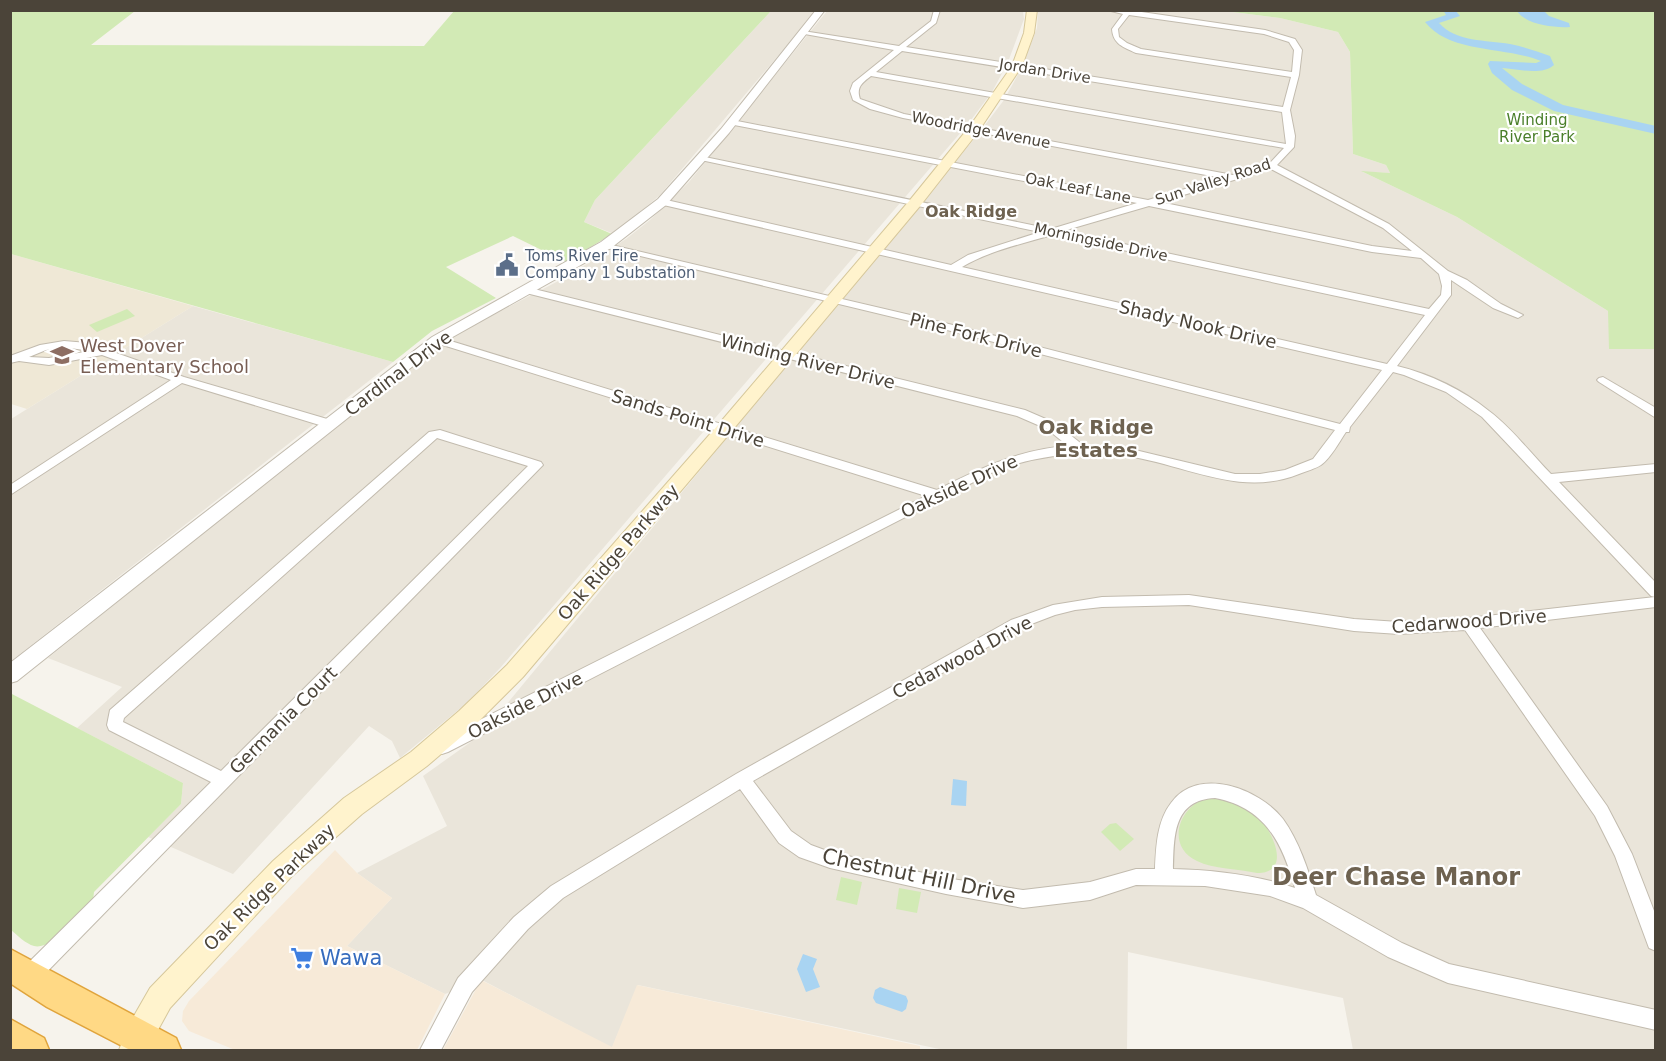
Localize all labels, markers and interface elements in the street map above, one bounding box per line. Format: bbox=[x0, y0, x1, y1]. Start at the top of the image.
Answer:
street label: Jordan Drive bbox=[997, 55, 1092, 87]
street label: Woodridge Avenue bbox=[910, 108, 1052, 152]
park label: Winding River Park bbox=[1499, 111, 1575, 146]
street label: Sun Valley Road bbox=[1153, 155, 1273, 209]
street label: Oak Leaf Lane bbox=[1024, 169, 1132, 207]
district label: Oak Ridge bbox=[925, 202, 1017, 221]
street label: Morningside Drive bbox=[1033, 219, 1169, 265]
place label: Toms River Fire Company 1 Substation bbox=[524, 247, 696, 282]
public building icon: Toms River Fire Company 1 Substation bbox=[494, 252, 520, 278]
street label: Shady Nook Drive bbox=[1117, 296, 1279, 352]
street label: Pine Fork Drive bbox=[908, 308, 1044, 362]
street label: Cardinal Drive bbox=[340, 326, 456, 420]
street label: Winding River Drive bbox=[719, 329, 897, 393]
place label: West Dover Elementary School bbox=[80, 335, 249, 377]
school or university icon: West Dover Elementary School bbox=[49, 342, 75, 368]
street label: Sands Point Drive bbox=[609, 385, 767, 451]
district label: Oak Ridge Estates bbox=[1038, 415, 1154, 462]
street label: Oakside Drive bbox=[897, 450, 1021, 522]
street label: Oak Ridge Parkway bbox=[553, 479, 683, 624]
street label: Cedarwood Drive bbox=[1391, 605, 1547, 637]
street label: Cedarwood Drive bbox=[888, 611, 1036, 703]
street label: Germania Court bbox=[225, 662, 341, 778]
street label: Oakside Drive bbox=[464, 667, 586, 743]
street label: Oak Ridge Parkway bbox=[199, 819, 339, 955]
street label: Chestnut Hill Drive bbox=[820, 844, 1018, 908]
district label: Deer Chase Manor bbox=[1272, 863, 1520, 891]
supermarket icon: Wawa bbox=[289, 945, 315, 971]
place label: Wawa bbox=[320, 946, 382, 970]

